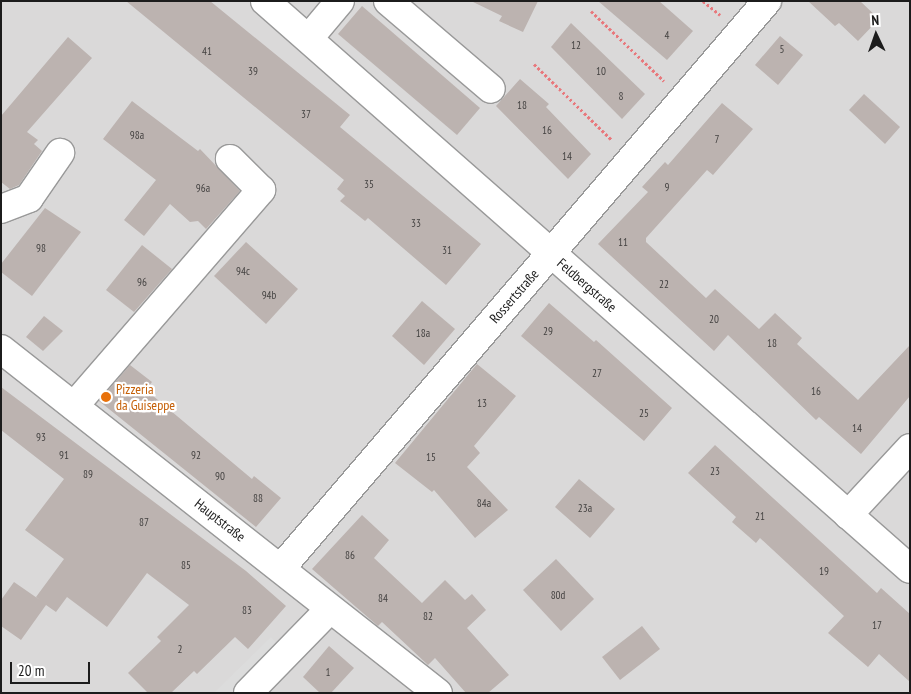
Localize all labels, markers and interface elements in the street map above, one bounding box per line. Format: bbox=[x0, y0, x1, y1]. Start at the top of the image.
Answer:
north arrow bbox=[851, 10, 901, 60]
text: N bbox=[871, 11, 879, 29]
house number: 4 bbox=[665, 28, 669, 42]
house number: 12 bbox=[571, 38, 581, 52]
house number: 5 bbox=[780, 42, 784, 56]
house number: 41 bbox=[202, 44, 212, 58]
house number: 39 bbox=[248, 64, 258, 78]
house number: 10 bbox=[596, 64, 606, 78]
house number: 8 bbox=[619, 89, 623, 103]
house number: 18 bbox=[517, 98, 527, 112]
house number: 37 bbox=[301, 107, 311, 121]
house number: 16 bbox=[542, 123, 552, 137]
house number: 98a bbox=[130, 128, 144, 142]
house number: 7 bbox=[715, 132, 719, 146]
house number: 14 bbox=[562, 149, 572, 163]
house number: 35 bbox=[364, 177, 374, 191]
house number: 9 bbox=[665, 180, 669, 194]
house number: 96a bbox=[196, 181, 210, 195]
house number: 33 bbox=[411, 216, 421, 230]
house number: 11 bbox=[618, 235, 628, 249]
house number: 98 bbox=[36, 241, 46, 255]
house number: 31 bbox=[442, 243, 452, 257]
street label: Feldbergstraße bbox=[554, 255, 620, 315]
house number: 94c bbox=[236, 264, 250, 278]
street label: Rossertstraße bbox=[486, 266, 542, 326]
house number: 96 bbox=[137, 275, 147, 289]
house number: 22 bbox=[659, 277, 669, 291]
house number: 94b bbox=[262, 288, 276, 302]
house number: 20 bbox=[709, 312, 719, 326]
house number: 29 bbox=[543, 324, 553, 338]
house number: 18a bbox=[416, 326, 430, 340]
house number: 18 bbox=[767, 336, 777, 350]
house number: 27 bbox=[592, 366, 602, 380]
place label: Pizzeria da Guiseppe bbox=[116, 381, 175, 414]
house number: 16 bbox=[811, 384, 821, 398]
marker: Pizzeria da Guiseppe bbox=[100, 391, 112, 403]
house number: 13 bbox=[477, 396, 487, 410]
house number: 25 bbox=[639, 406, 649, 420]
house number: 14 bbox=[852, 421, 862, 435]
house number: 93 bbox=[36, 430, 46, 444]
house number: 91 bbox=[59, 448, 69, 462]
house number: 92 bbox=[191, 448, 201, 462]
house number: 15 bbox=[426, 450, 436, 464]
house number: 23 bbox=[710, 464, 720, 478]
house number: 89 bbox=[83, 467, 93, 481]
house number: 90 bbox=[215, 469, 225, 483]
house number: 88 bbox=[253, 491, 263, 505]
street label: Hauptstraße bbox=[191, 495, 249, 545]
house number: 84a bbox=[477, 496, 491, 510]
house number: 23a bbox=[578, 501, 592, 515]
house number: 21 bbox=[755, 509, 765, 523]
house number: 87 bbox=[139, 515, 149, 529]
house number: 86 bbox=[345, 548, 355, 562]
house number: 85 bbox=[181, 558, 191, 572]
house number: 19 bbox=[819, 564, 829, 578]
house number: 80d bbox=[551, 588, 565, 602]
house number: 84 bbox=[378, 591, 388, 605]
house number: 83 bbox=[242, 603, 252, 617]
house number: 82 bbox=[423, 609, 433, 623]
house number: 17 bbox=[872, 618, 882, 632]
house number: 2 bbox=[178, 642, 182, 656]
scale bar bbox=[12, 652, 92, 684]
text: 20 m bbox=[18, 661, 44, 680]
house number: 1 bbox=[326, 665, 330, 679]

